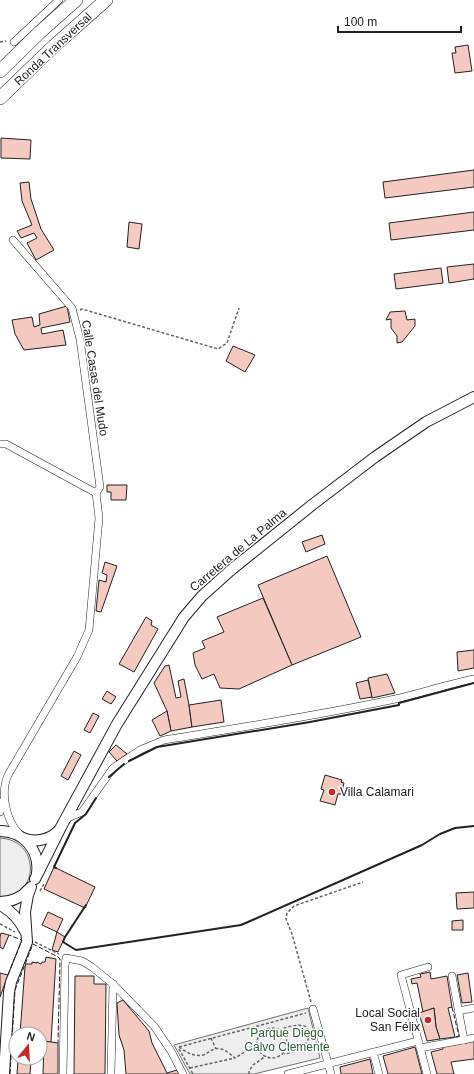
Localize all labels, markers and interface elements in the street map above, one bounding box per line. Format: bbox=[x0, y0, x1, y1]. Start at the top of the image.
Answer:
scale bar bbox=[338, 8, 461, 34]
street label: Ronda Transversal bbox=[11, 10, 95, 88]
text: 100 m bbox=[344, 15, 377, 29]
street label: Calle Casas del Mudo bbox=[79, 319, 111, 437]
street label: Carretera de La Palma bbox=[187, 505, 289, 594]
place label: Villa Calamari bbox=[340, 785, 414, 799]
marker: Villa Calamari bbox=[327, 787, 337, 797]
place label: Local Social San Félix bbox=[355, 1006, 420, 1034]
marker: Local Social San Félix bbox=[423, 1015, 433, 1025]
north arrow bbox=[8, 1026, 48, 1066]
park label: Parque Diego Calvo Clemente bbox=[244, 1026, 330, 1054]
text: N bbox=[25, 1030, 37, 1043]

